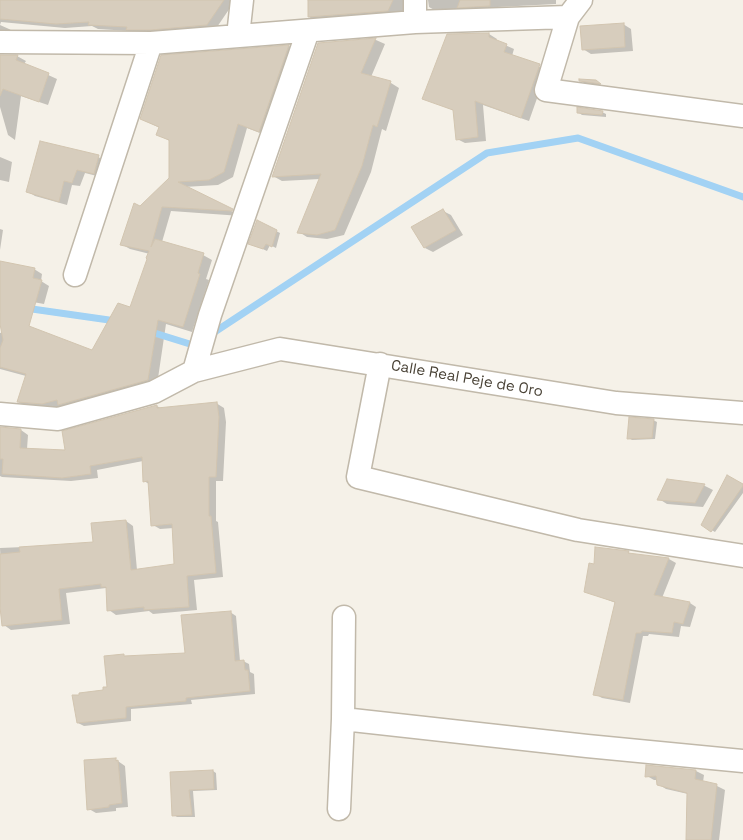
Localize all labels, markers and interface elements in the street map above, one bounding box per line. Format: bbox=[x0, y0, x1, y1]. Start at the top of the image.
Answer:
street label: Calle Real Peje de Oro bbox=[390, 357, 544, 401]

